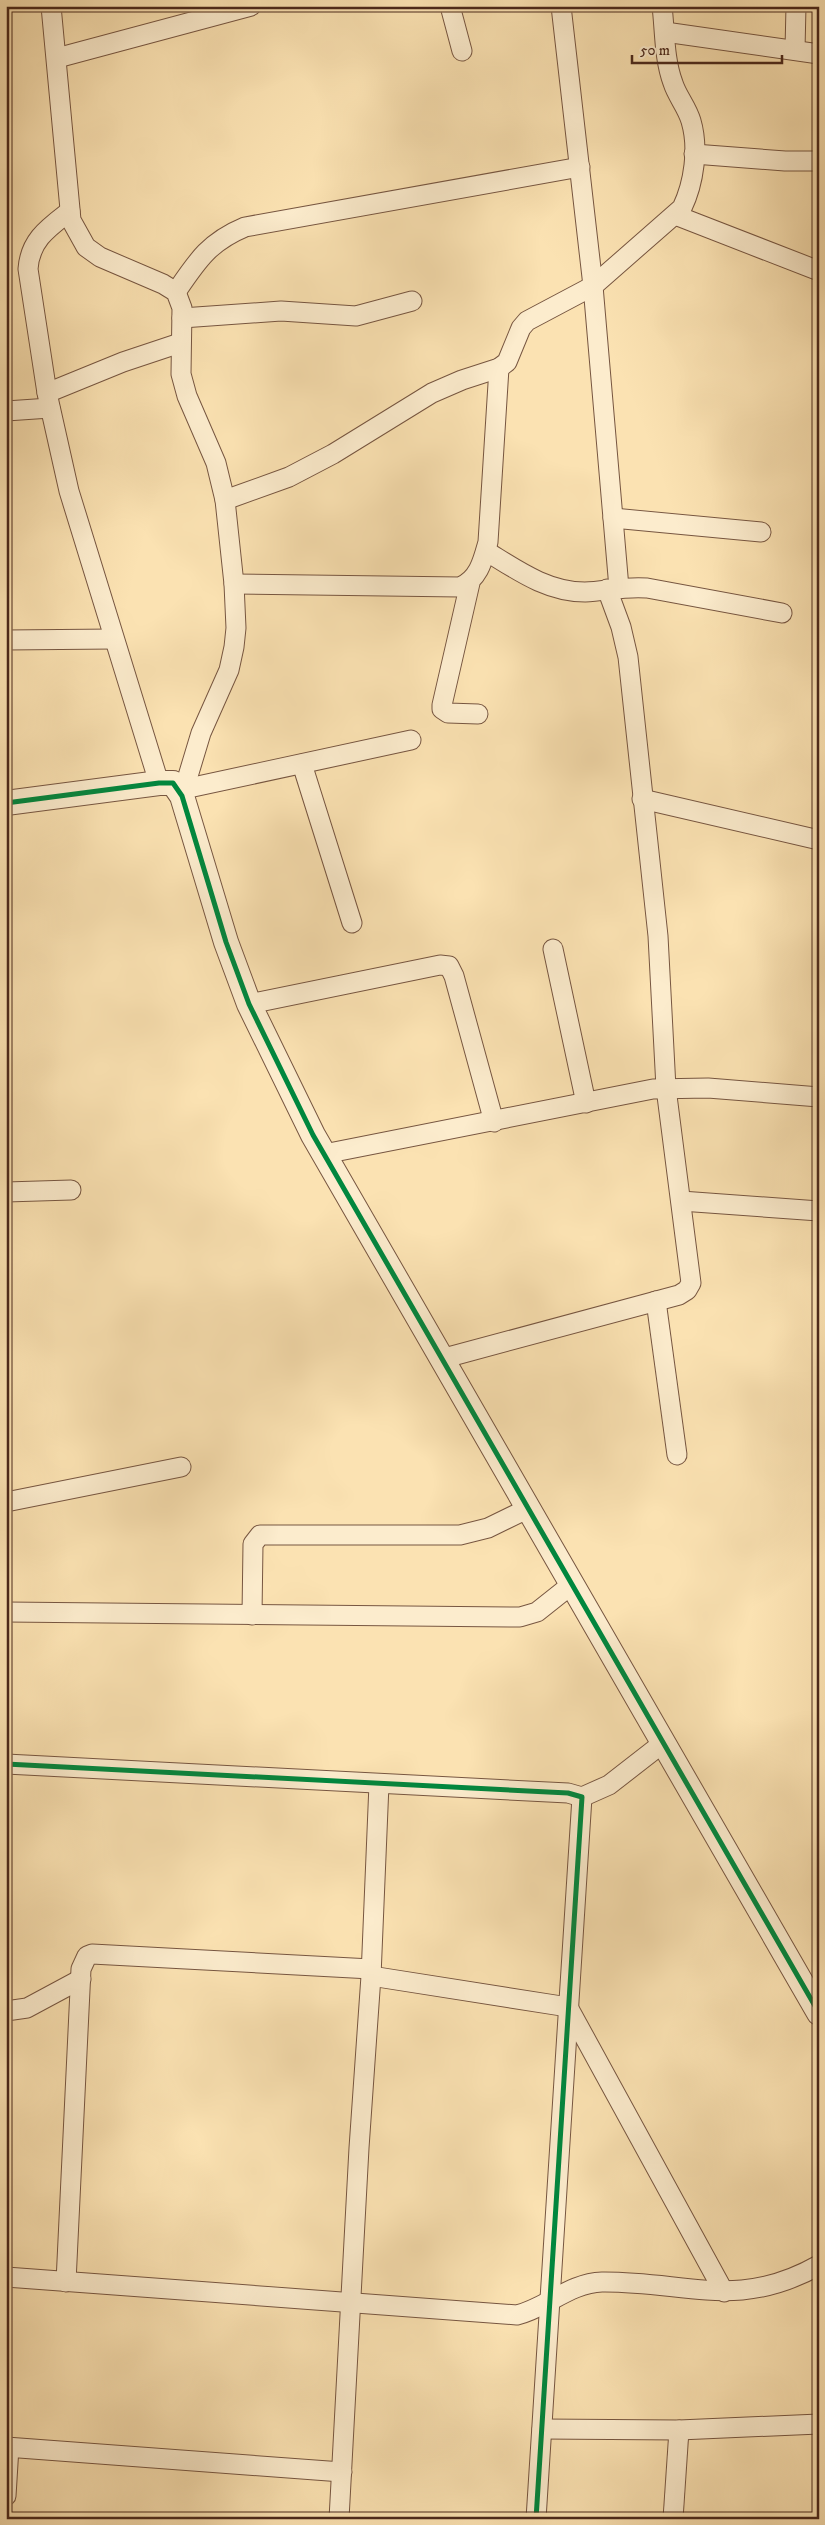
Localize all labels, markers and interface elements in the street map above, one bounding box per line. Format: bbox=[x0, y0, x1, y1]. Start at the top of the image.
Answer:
scale bar bbox=[632, 32, 782, 64]
text: 50 m bbox=[640, 41, 670, 60]

